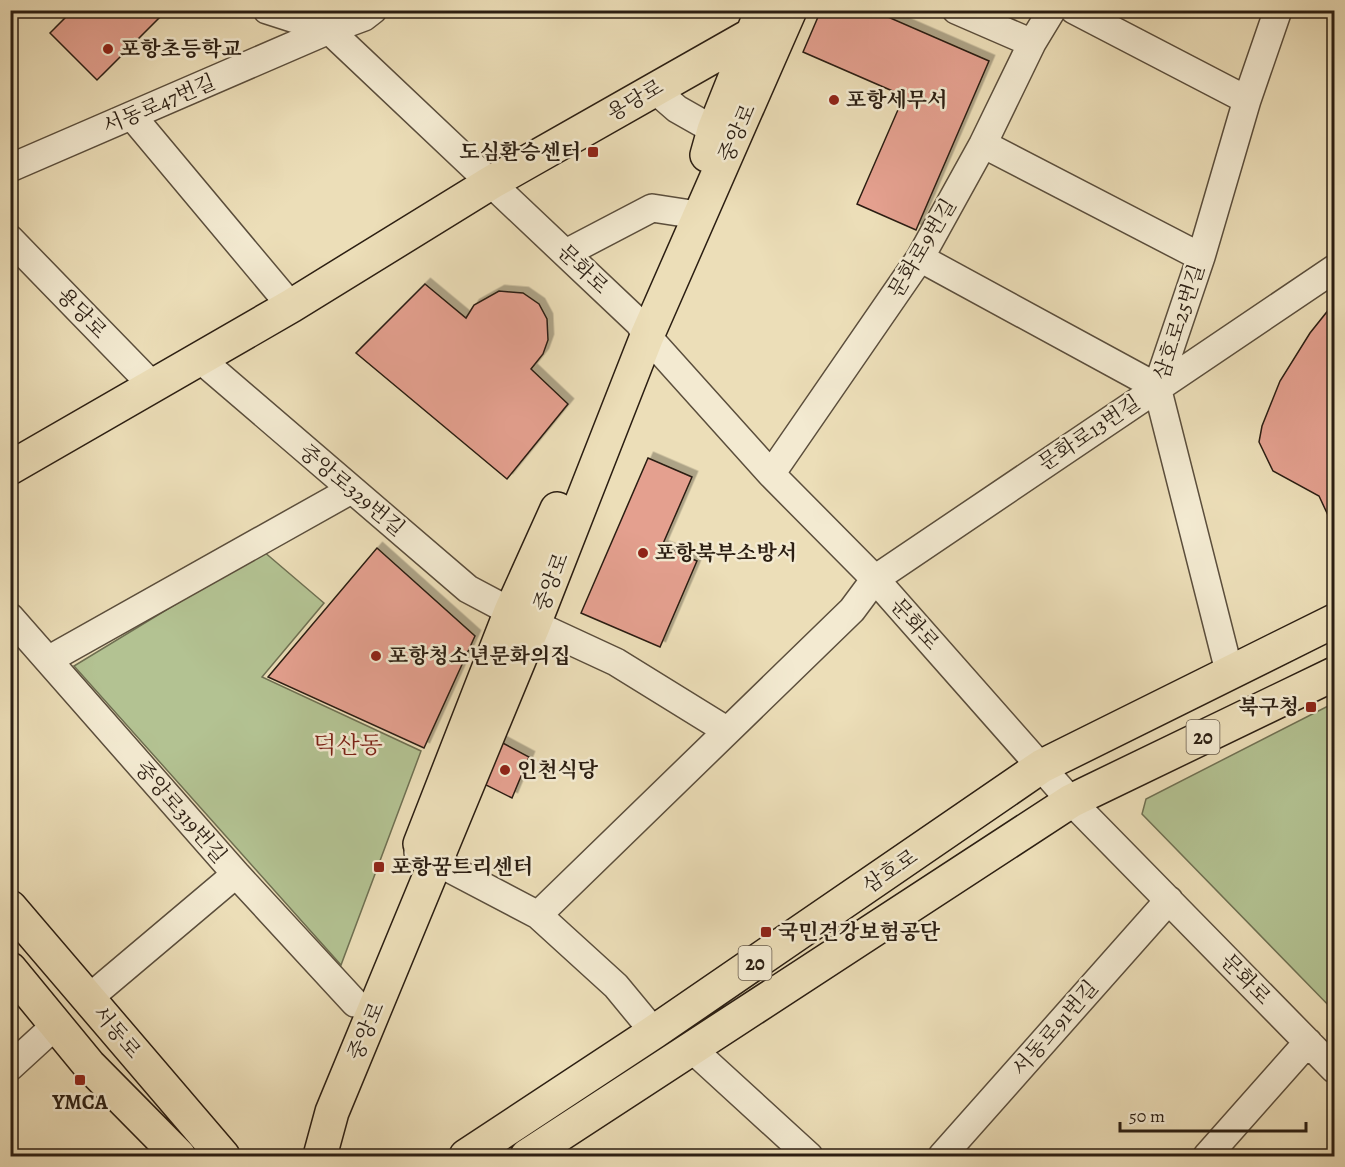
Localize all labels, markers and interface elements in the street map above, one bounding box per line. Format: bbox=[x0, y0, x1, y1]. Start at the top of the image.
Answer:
place label: 포항초등학교 bbox=[120, 35, 242, 63]
marker: 포항초등학교 bbox=[101, 42, 115, 56]
street label: 서동로47번길 bbox=[98, 68, 220, 140]
street label: 용당로 bbox=[602, 73, 668, 127]
place label: 포항세무서 bbox=[846, 86, 947, 114]
marker: 포항세무서 bbox=[827, 93, 841, 107]
street label: 중앙로 bbox=[712, 100, 762, 166]
place label: 도심환승센터 bbox=[459, 138, 581, 166]
marker: 도심환승센터 bbox=[586, 145, 600, 159]
street label: 문화로9번길 bbox=[881, 193, 963, 303]
street label: 문화로 bbox=[551, 238, 615, 300]
street label: 삼호로25번길 bbox=[1147, 260, 1211, 384]
street label: 용당로 bbox=[51, 281, 113, 345]
street label: 문화로13번길 bbox=[1033, 389, 1145, 477]
street label: 중앙로329번길 bbox=[293, 438, 411, 542]
place label: 포항북부소방서 bbox=[655, 539, 797, 567]
marker: 포항북부소방서 bbox=[636, 546, 650, 560]
street label: 중앙로 bbox=[527, 549, 575, 615]
street label: 문화로 bbox=[884, 592, 946, 656]
place label: 포항청소년문화의집 bbox=[388, 642, 571, 670]
marker: 포항청소년문화의집 bbox=[369, 649, 383, 663]
place label: 북구청 bbox=[1238, 693, 1299, 721]
marker: 북구청 bbox=[1304, 700, 1318, 714]
road number: 20 bbox=[1186, 720, 1220, 754]
district label: 덕산동 bbox=[313, 729, 383, 761]
street label: 중앙로319번길 bbox=[129, 755, 233, 869]
place label: 인천식당 bbox=[517, 756, 599, 784]
marker: 인천식당 bbox=[498, 763, 512, 777]
street label: 삼호로 bbox=[857, 842, 923, 900]
place label: 포항꿈트리센터 bbox=[391, 853, 533, 881]
marker: 포항꿈트리센터 bbox=[372, 860, 386, 874]
place label: 국민건강보험공단 bbox=[778, 918, 941, 946]
marker: 국민건강보험공단 bbox=[759, 925, 773, 939]
road number: 20 bbox=[738, 946, 771, 980]
street label: 문화로 bbox=[1215, 947, 1277, 1011]
street label: 서동로91번길 bbox=[1006, 974, 1104, 1082]
street label: 중앙로 bbox=[341, 998, 391, 1064]
street label: 서동로 bbox=[87, 1000, 147, 1064]
marker: YMCA bbox=[73, 1073, 87, 1087]
place label: YMCA bbox=[51, 1088, 109, 1116]
scale bar bbox=[1120, 1095, 1306, 1133]
text: 50 m bbox=[1129, 1104, 1165, 1128]

